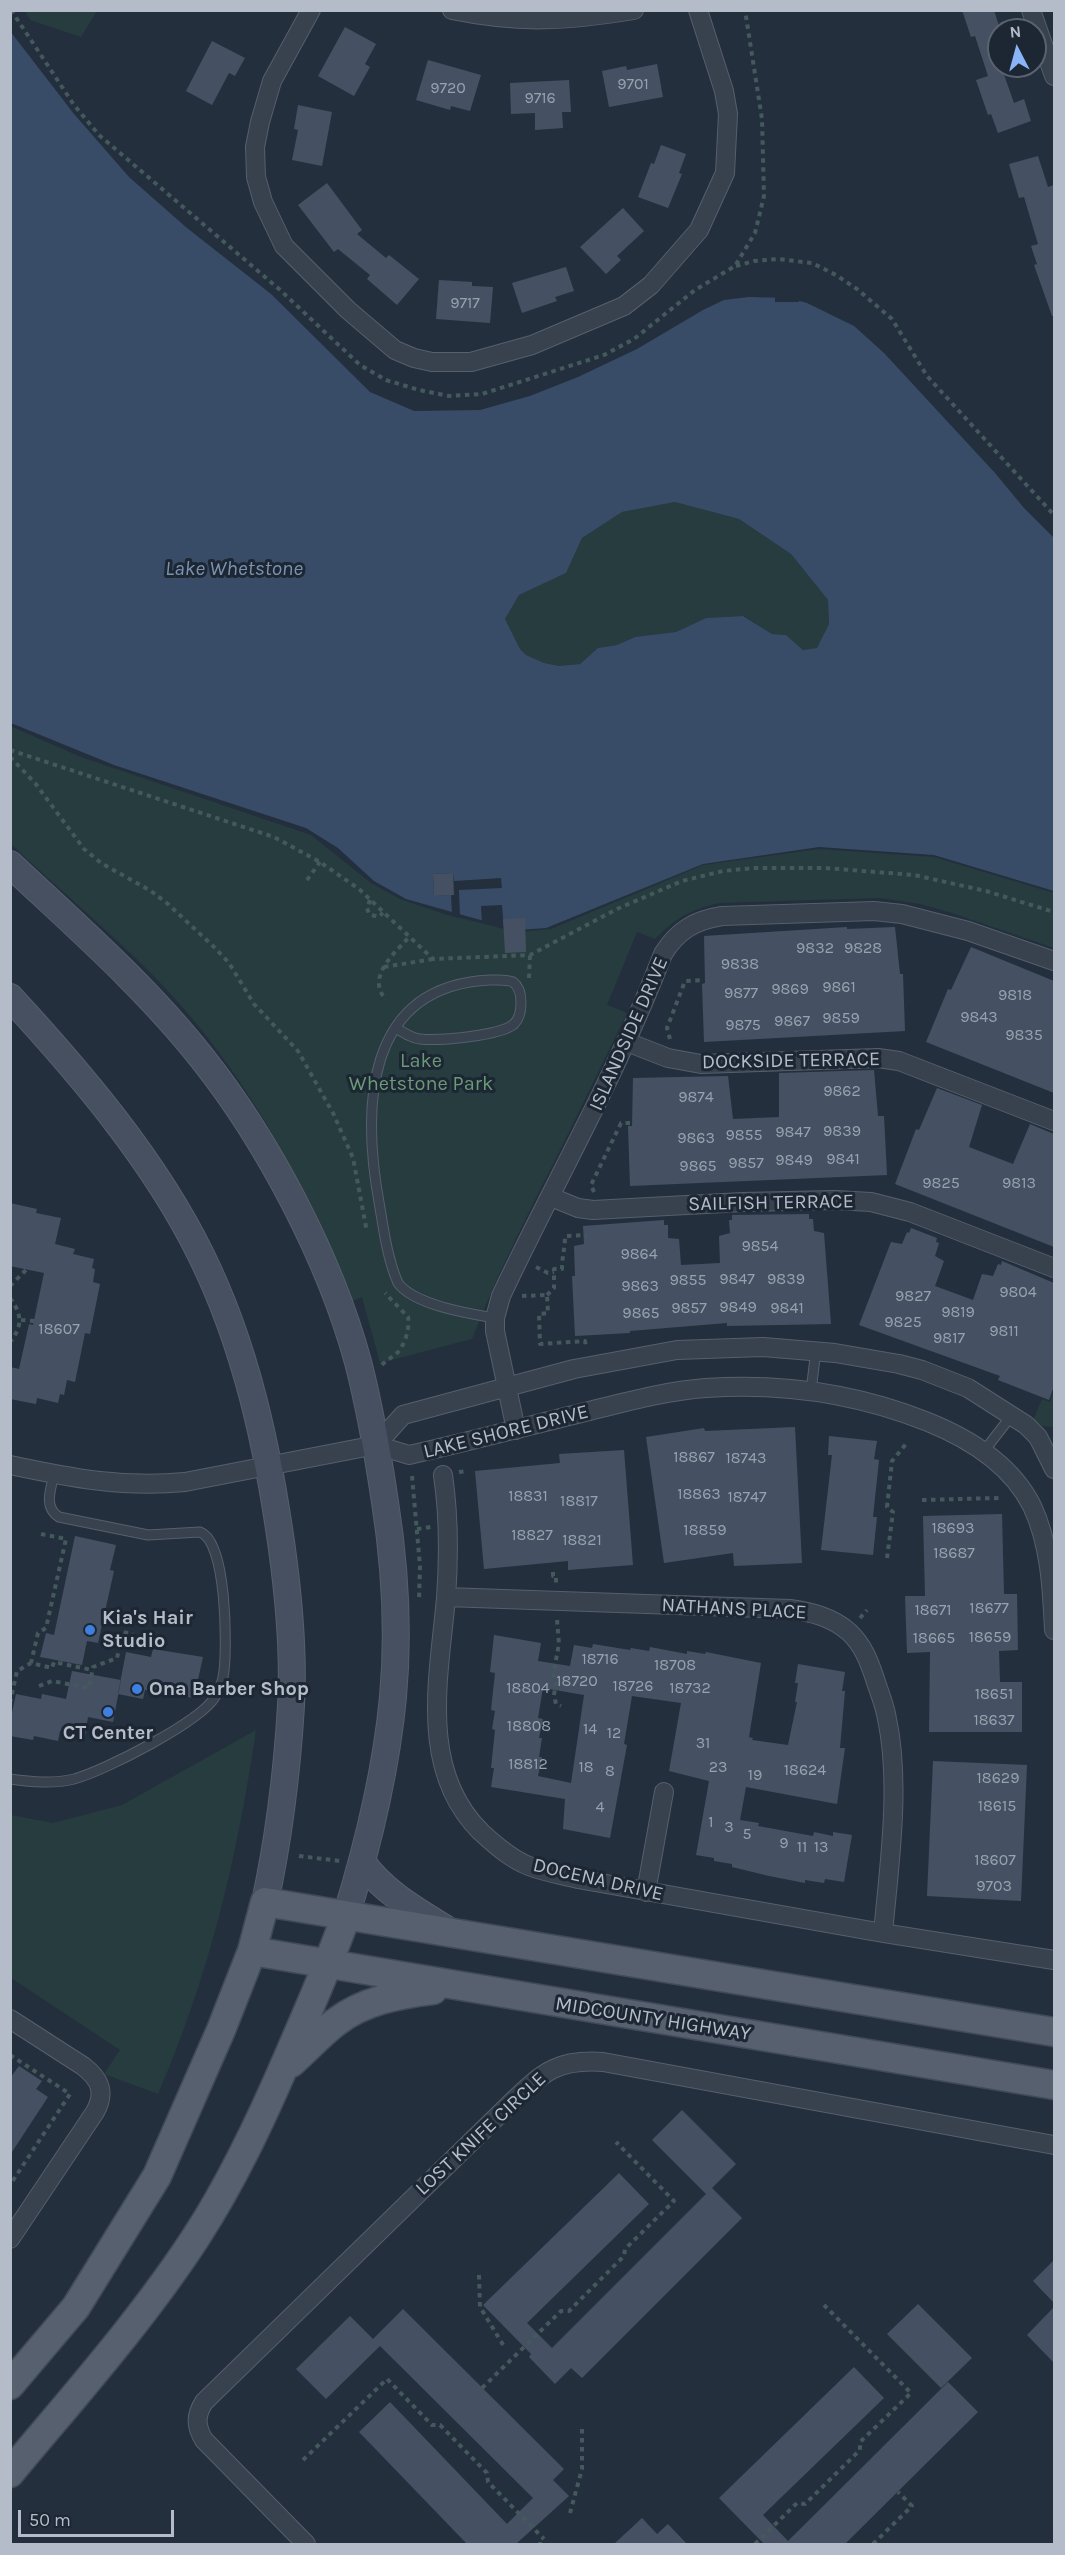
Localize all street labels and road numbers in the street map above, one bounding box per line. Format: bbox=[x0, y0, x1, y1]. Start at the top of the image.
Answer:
street label: ISLANDSIDE DRIVE bbox=[584, 953, 674, 1115]
street label: DOCKSIDE TERRACE bbox=[702, 1047, 880, 1075]
street label: SAILFISH TERRACE bbox=[688, 1190, 854, 1216]
street label: LAKE SHORE DRIVE bbox=[421, 1400, 591, 1464]
street label: NATHANS PLACE bbox=[661, 1593, 807, 1625]
street label: DOCENA DRIVE bbox=[530, 1853, 666, 1907]
street label: MIDCOUNTY HIGHWAY bbox=[553, 1992, 753, 2046]
street label: LOST KNIFE CIRCLE bbox=[411, 2067, 551, 2201]

